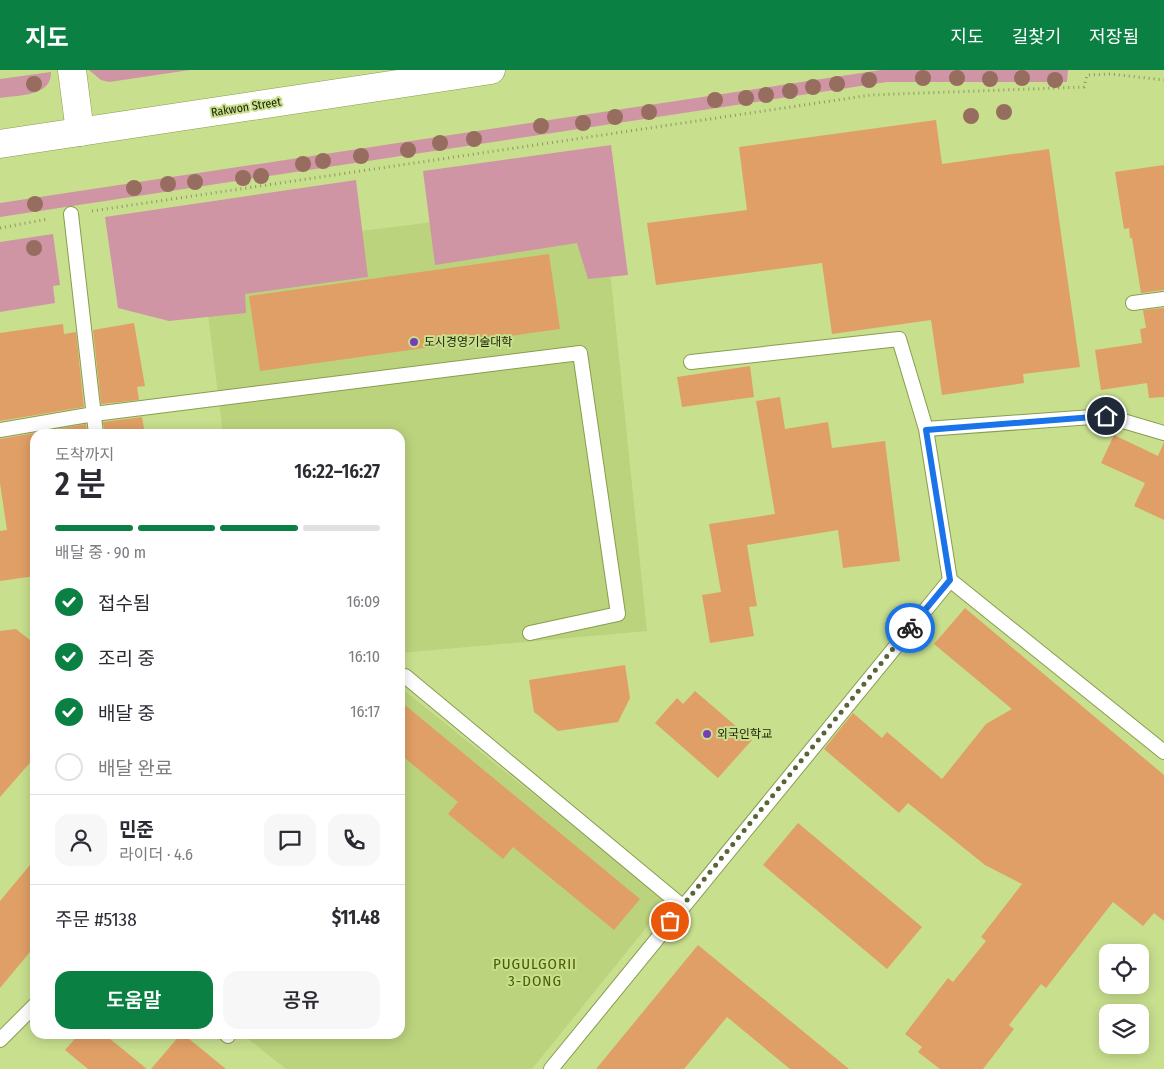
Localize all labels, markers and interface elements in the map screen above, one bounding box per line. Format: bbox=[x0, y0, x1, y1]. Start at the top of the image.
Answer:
text: 지도 bbox=[25, 24, 69, 52]
text: 지도 bbox=[951, 26, 984, 48]
text: 길찾기 bbox=[1012, 26, 1061, 48]
text: 저장됨 bbox=[1089, 26, 1139, 48]
street label: Rakwon Street bbox=[210, 95, 282, 119]
place label: 도시경영기술대학 bbox=[424, 335, 512, 349]
marker: 도시경영기술대학 bbox=[408, 336, 420, 348]
pin bbox=[1085, 395, 1127, 437]
icon: home bbox=[1092, 402, 1120, 430]
text: 도착까지 bbox=[55, 445, 114, 464]
text: 16:22–16:27 bbox=[294, 460, 380, 483]
text: 2 분 bbox=[55, 465, 106, 503]
text: 배달 중 · 90 m bbox=[55, 543, 146, 562]
icon: check bbox=[55, 588, 83, 616]
text: 접수됨 bbox=[98, 592, 150, 615]
text: 16:09 bbox=[346, 592, 380, 611]
courier bbox=[885, 603, 935, 653]
icon: bike bbox=[896, 614, 924, 642]
icon: check bbox=[55, 643, 83, 671]
text: 조리 중 bbox=[98, 647, 155, 670]
text: 16:10 bbox=[349, 647, 380, 666]
icon: check bbox=[55, 698, 83, 726]
text: 배달 중 bbox=[98, 702, 155, 725]
text: 16:17 bbox=[350, 702, 380, 721]
place label: 외국인학교 bbox=[717, 727, 772, 741]
marker: 외국인학교 bbox=[701, 728, 713, 740]
text: 배달 완료 bbox=[98, 757, 172, 780]
button: person bbox=[55, 814, 107, 866]
button: chat bbox=[264, 814, 316, 866]
button: phone bbox=[328, 814, 380, 866]
text: 민준 bbox=[119, 818, 154, 841]
text: 라이더 · 4.6 bbox=[119, 845, 193, 864]
pin bbox=[649, 900, 691, 942]
text: $11.48 bbox=[332, 906, 380, 929]
icon: bag bbox=[656, 907, 684, 935]
text: 주문 #5138 bbox=[55, 908, 137, 931]
map controls bbox=[1099, 944, 1149, 1054]
button: locate bbox=[1099, 944, 1149, 994]
district label: PUGULGORII 3-DONG bbox=[493, 955, 577, 990]
button: 도움말 bbox=[55, 971, 213, 1029]
button: 공유 bbox=[223, 971, 380, 1029]
button: layers bbox=[1099, 1004, 1149, 1054]

